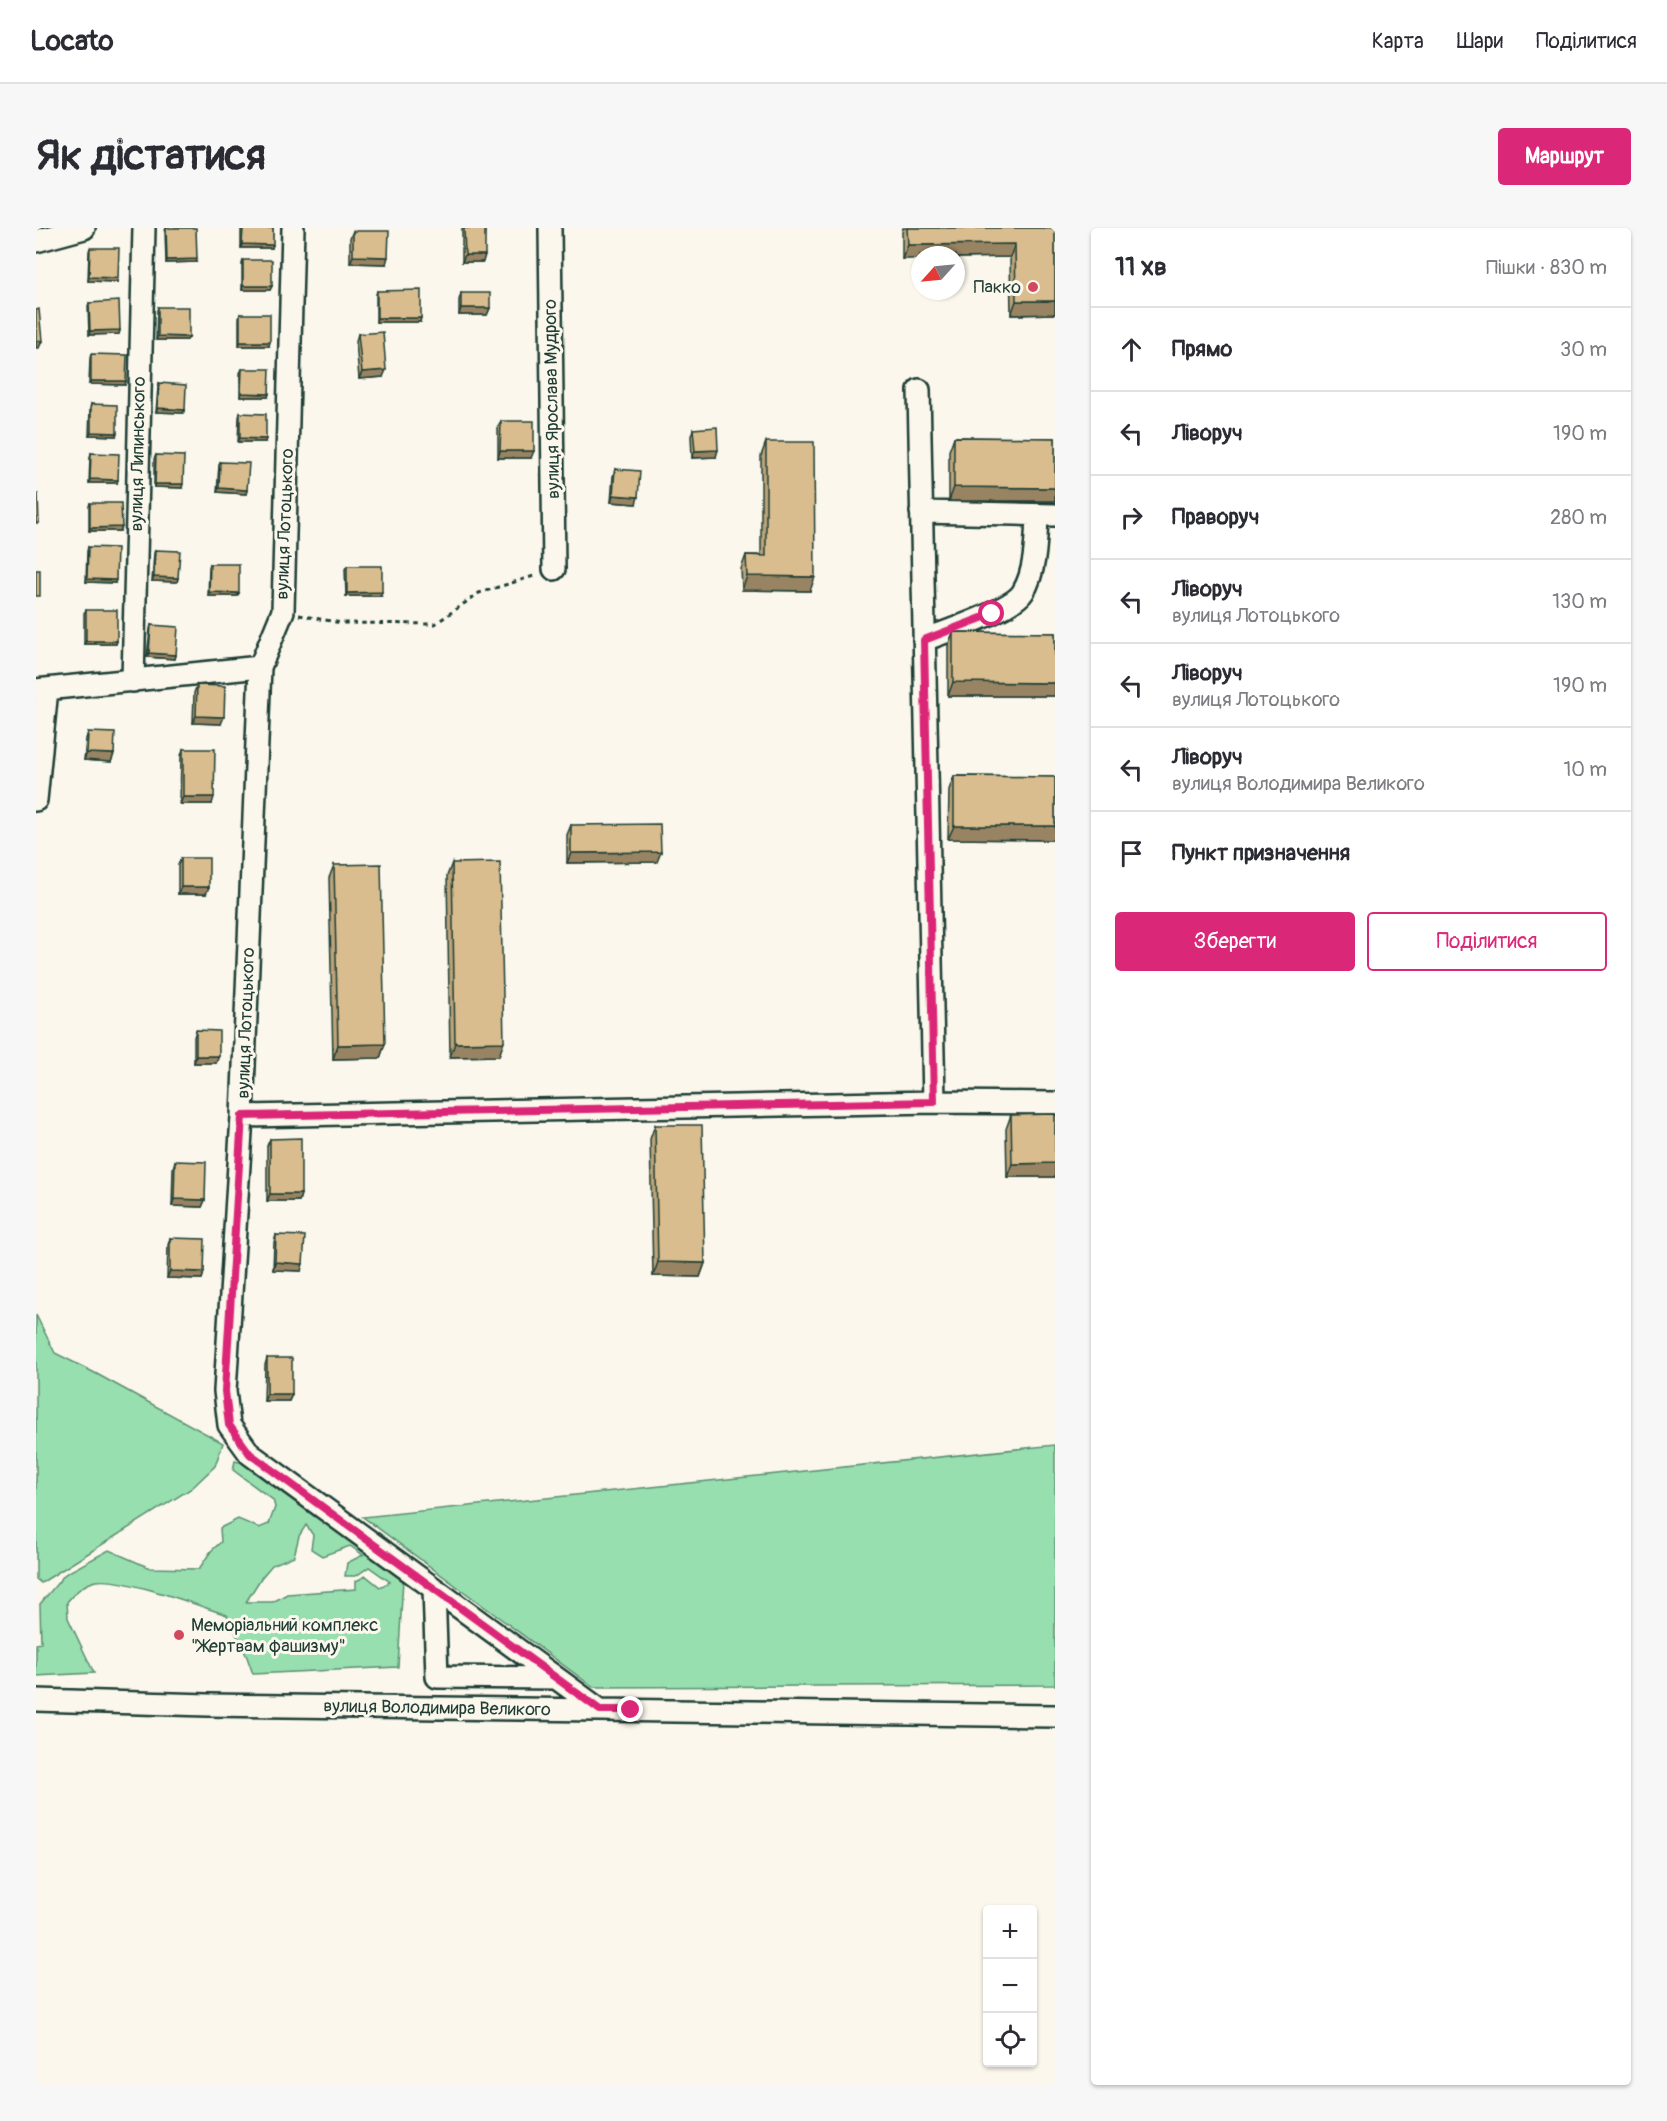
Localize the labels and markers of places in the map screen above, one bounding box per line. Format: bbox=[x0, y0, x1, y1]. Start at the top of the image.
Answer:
place label: Пакко bbox=[974, 276, 1021, 299]
marker: Пакко bbox=[1026, 280, 1040, 294]
place label: Меморіальний комплекс "Жертвам фашизму" bbox=[191, 1614, 378, 1658]
marker: Меморіальний комплекс "Жертвам фашизму" bbox=[172, 1628, 186, 1642]

